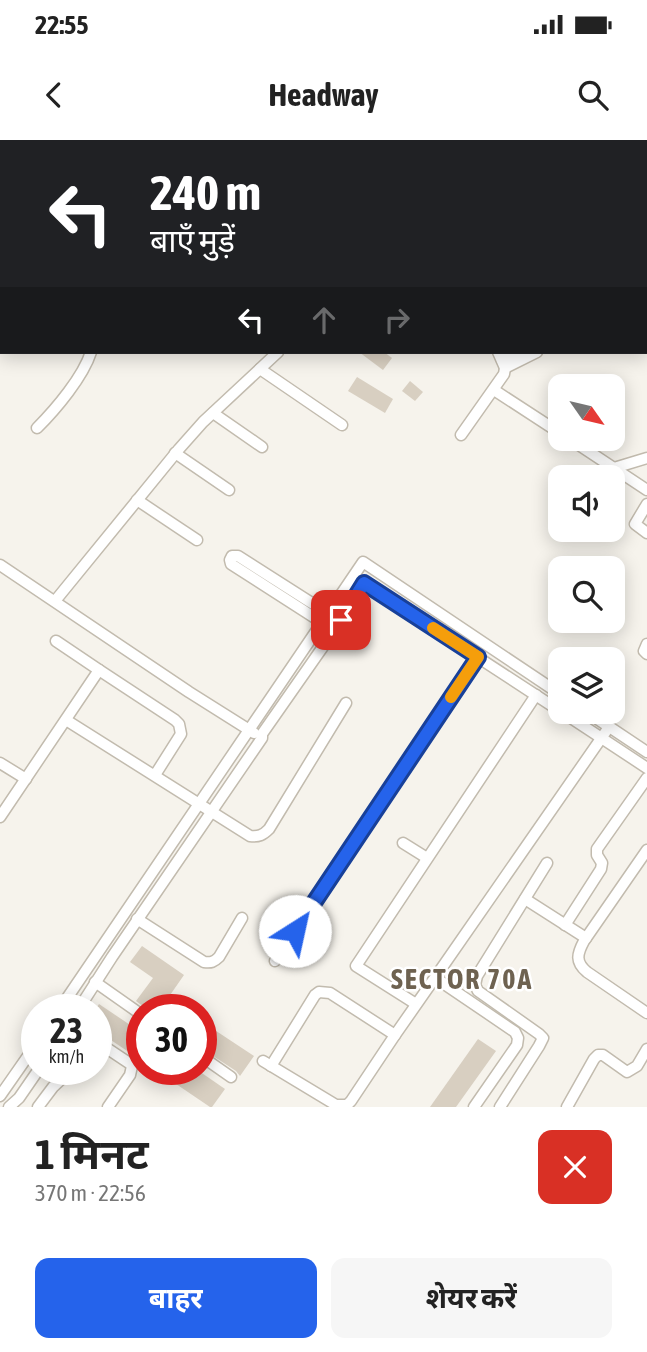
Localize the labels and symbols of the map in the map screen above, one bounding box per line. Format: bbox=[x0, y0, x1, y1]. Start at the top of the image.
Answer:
north arrow bbox=[548, 374, 625, 452]
pin bbox=[311, 590, 371, 650]
position arrow bbox=[258, 894, 332, 968]
district label: SECTOR 70A bbox=[391, 963, 533, 995]
speed limit sign: 30 bbox=[126, 994, 217, 1085]

